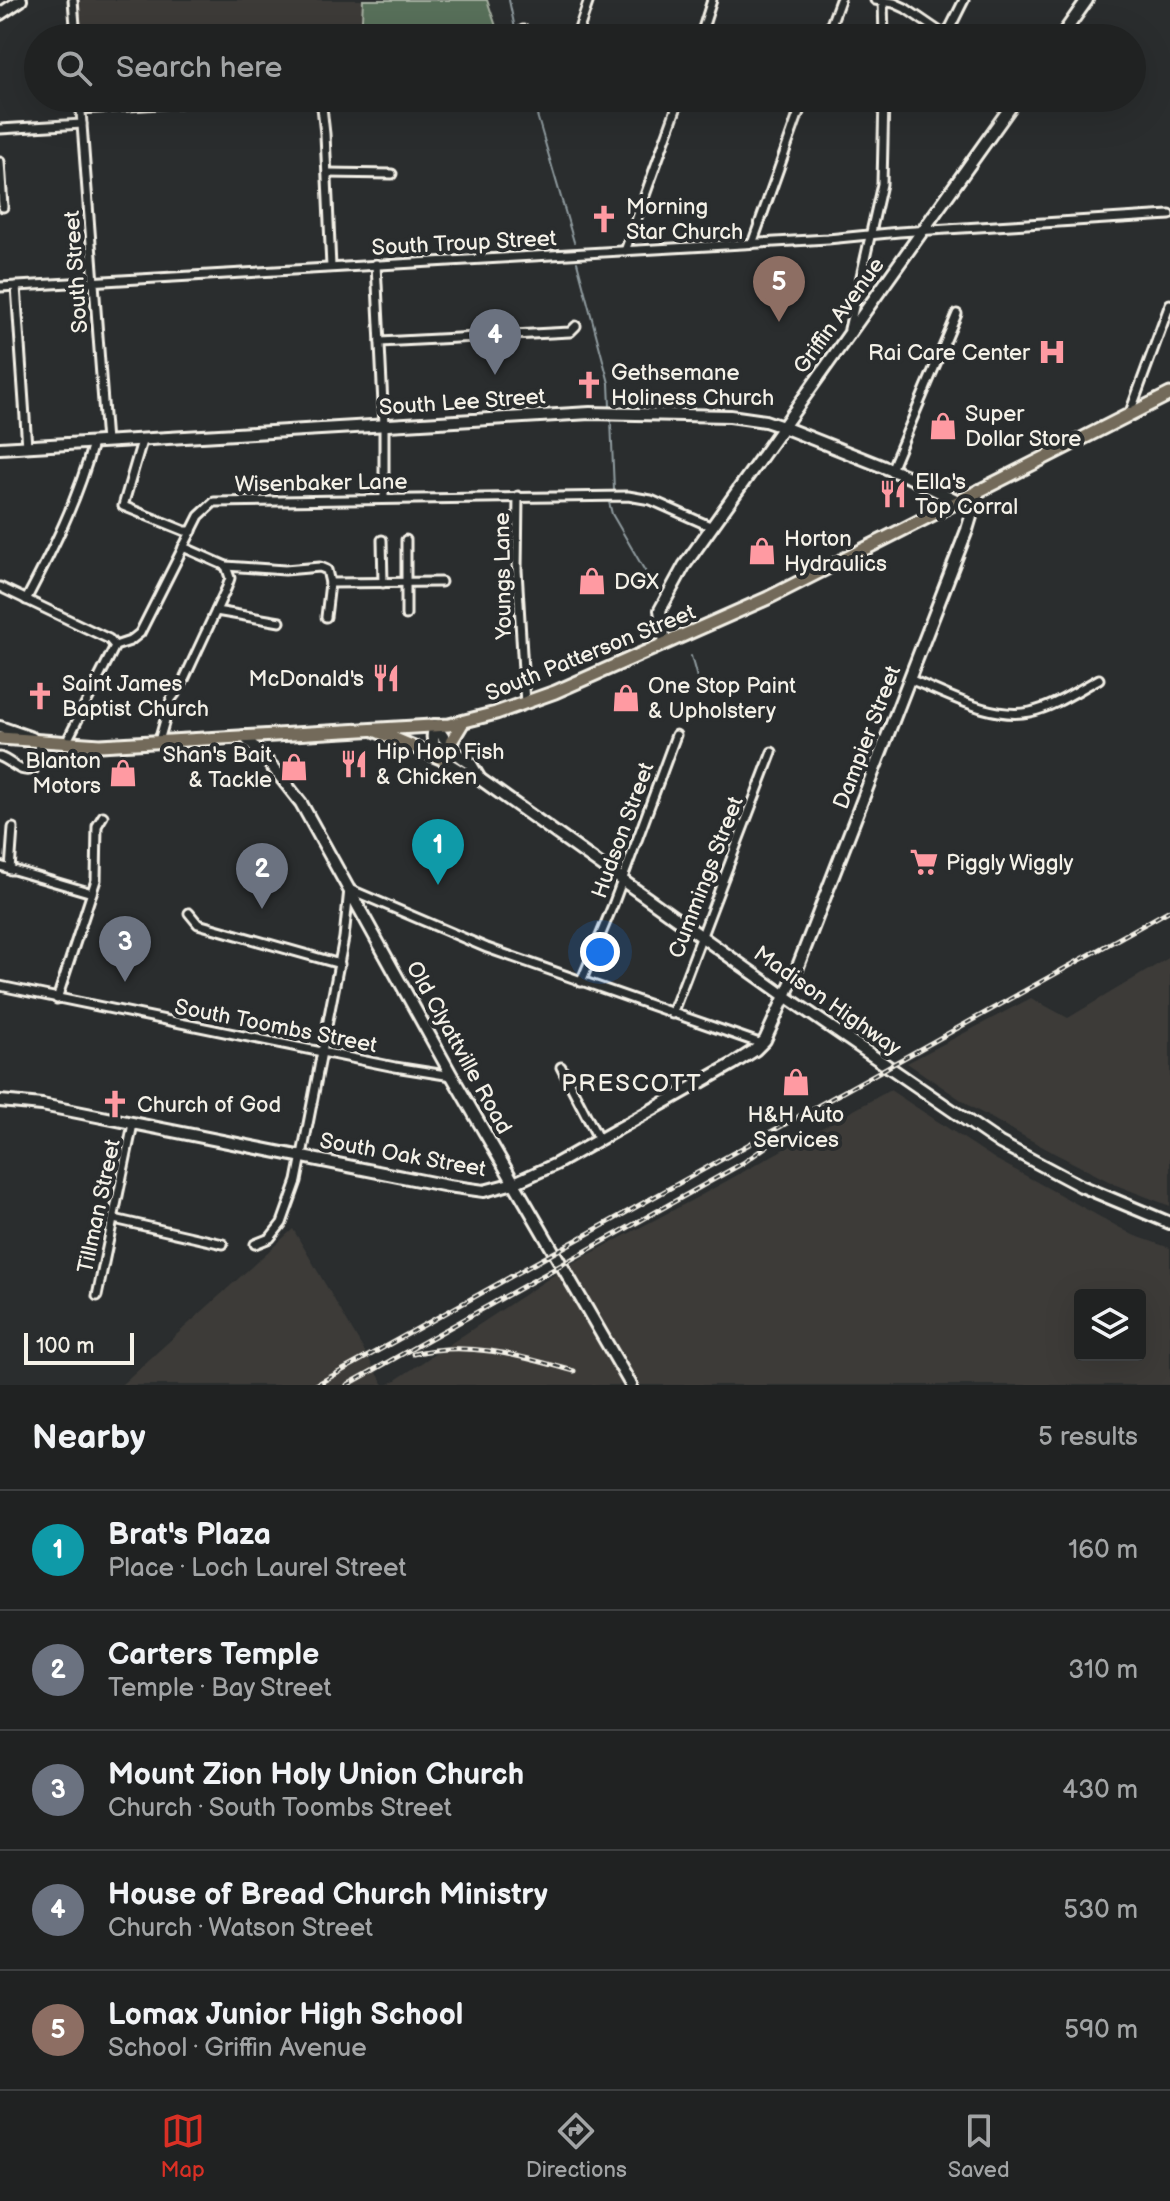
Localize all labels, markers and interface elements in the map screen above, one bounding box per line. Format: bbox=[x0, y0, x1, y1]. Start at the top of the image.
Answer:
search box bbox=[24, 24, 1146, 112]
icon: search bbox=[52, 46, 96, 90]
text: Search here bbox=[116, 50, 282, 86]
place label: Morning Star Church bbox=[626, 194, 743, 246]
church icon: Morning Star Church bbox=[589, 204, 619, 234]
street label: South Street bbox=[59, 210, 94, 334]
street label: South Troup Street bbox=[371, 225, 557, 262]
street label: Griffin Avenue bbox=[788, 252, 891, 379]
pin: 5 bbox=[753, 256, 805, 322]
pin: 4 bbox=[469, 309, 521, 375]
hospital icon: Rai Care Center bbox=[1037, 337, 1067, 367]
place label: Rai Care Center bbox=[868, 340, 1031, 367]
place label: Gethsemane Holiness Church bbox=[611, 360, 774, 412]
church icon: Gethsemane Holiness Church bbox=[574, 370, 604, 400]
street label: South Lee Street bbox=[378, 383, 546, 422]
place label: Super Dollar Store bbox=[965, 401, 1081, 453]
shop icon: Super Dollar Store bbox=[928, 411, 958, 441]
street label: Wisenbaker Lane bbox=[234, 468, 408, 499]
place label: Ella's Top Corral bbox=[915, 469, 1018, 521]
restaurant icon: Ella's Top Corral bbox=[878, 479, 908, 509]
street label: Youngs Lane bbox=[489, 512, 518, 641]
place label: Horton Hydraulics bbox=[784, 526, 887, 578]
shop icon: Horton Hydraulics bbox=[747, 536, 777, 566]
shop icon: DGX bbox=[577, 566, 607, 596]
place label: DGX bbox=[614, 569, 659, 596]
street label: South Patterson Street bbox=[482, 599, 700, 708]
street label: Dampier Street bbox=[828, 662, 907, 813]
restaurant icon: McDonald's bbox=[371, 663, 401, 693]
place label: McDonald's bbox=[249, 666, 364, 693]
place label: Saint James Baptist Church bbox=[62, 671, 209, 723]
place label: One Stop Paint & Upholstery bbox=[648, 673, 796, 725]
church icon: Saint James Baptist Church bbox=[25, 681, 55, 711]
shop icon: One Stop Paint & Upholstery bbox=[611, 683, 641, 713]
place label: Hip Hop Fish & Chicken bbox=[376, 739, 505, 791]
place label: Shan's Bait & Tackle bbox=[162, 742, 272, 794]
place label: Blanton Motors bbox=[25, 748, 101, 800]
restaurant icon: Hip Hop Fish & Chicken bbox=[339, 749, 369, 779]
shop icon: Shan's Bait & Tackle bbox=[279, 752, 309, 782]
shop icon: Blanton Motors bbox=[108, 758, 138, 788]
street label: Hudson Street bbox=[586, 759, 661, 902]
street label: Cummings Street bbox=[663, 792, 750, 962]
pin: 1 bbox=[412, 819, 464, 885]
pin: 2 bbox=[236, 843, 288, 909]
supermarket icon: Piggly Wiggly bbox=[909, 847, 939, 877]
place label: Piggly Wiggly bbox=[946, 850, 1073, 877]
pin: 3 bbox=[99, 916, 151, 982]
your location bbox=[580, 932, 620, 972]
street label: Madison Highway bbox=[748, 940, 906, 1062]
street label: Old Clyattville Road bbox=[400, 957, 517, 1139]
street label: South Toombs Street bbox=[172, 994, 379, 1059]
shop icon: H&H Auto Services bbox=[781, 1067, 811, 1097]
district label: PRESCOTT bbox=[561, 1069, 703, 1098]
church icon: Church of God bbox=[100, 1089, 130, 1119]
place label: Church of God bbox=[137, 1092, 281, 1119]
place label: H&H Auto Services bbox=[748, 1102, 844, 1154]
street label: South Oak Street bbox=[318, 1128, 488, 1183]
street label: Tillman Street bbox=[72, 1137, 127, 1276]
map controls bbox=[1074, 1289, 1146, 1361]
button: layers bbox=[1074, 1289, 1146, 1361]
scale bar bbox=[24, 1329, 134, 1365]
text: 100 m bbox=[36, 1333, 95, 1360]
text: Nearby bbox=[32, 1417, 146, 1458]
text: 5 results bbox=[1038, 1422, 1138, 1453]
text: Brat's Plaza bbox=[108, 1517, 271, 1553]
text: 1 bbox=[53, 1535, 63, 1566]
text: 160 m bbox=[1068, 1535, 1138, 1566]
text: Place · Loch Laurel Street bbox=[108, 1553, 406, 1584]
text: Carters Temple bbox=[108, 1637, 319, 1673]
text: 2 bbox=[50, 1655, 66, 1686]
text: 310 m bbox=[1068, 1655, 1138, 1686]
text: Temple · Bay Street bbox=[108, 1673, 331, 1704]
text: Mount Zion Holy Union Church bbox=[108, 1757, 524, 1793]
text: 3 bbox=[50, 1775, 66, 1806]
text: 430 m bbox=[1062, 1775, 1138, 1806]
text: Church · South Toombs Street bbox=[108, 1793, 452, 1824]
text: House of Bread Church Ministry bbox=[108, 1877, 548, 1913]
text: 4 bbox=[50, 1895, 66, 1926]
text: 530 m bbox=[1063, 1895, 1138, 1926]
text: Church · Watson Street bbox=[108, 1913, 373, 1944]
text: Lomax Junior High School bbox=[108, 1997, 463, 2033]
text: 5 bbox=[50, 2015, 66, 2046]
text: 590 m bbox=[1064, 2015, 1138, 2046]
text: School · Griffin Avenue bbox=[108, 2033, 367, 2064]
tab: Map bbox=[160, 2109, 205, 2184]
tab: Directions bbox=[526, 2109, 627, 2184]
tab: Saved bbox=[948, 2109, 1010, 2184]

